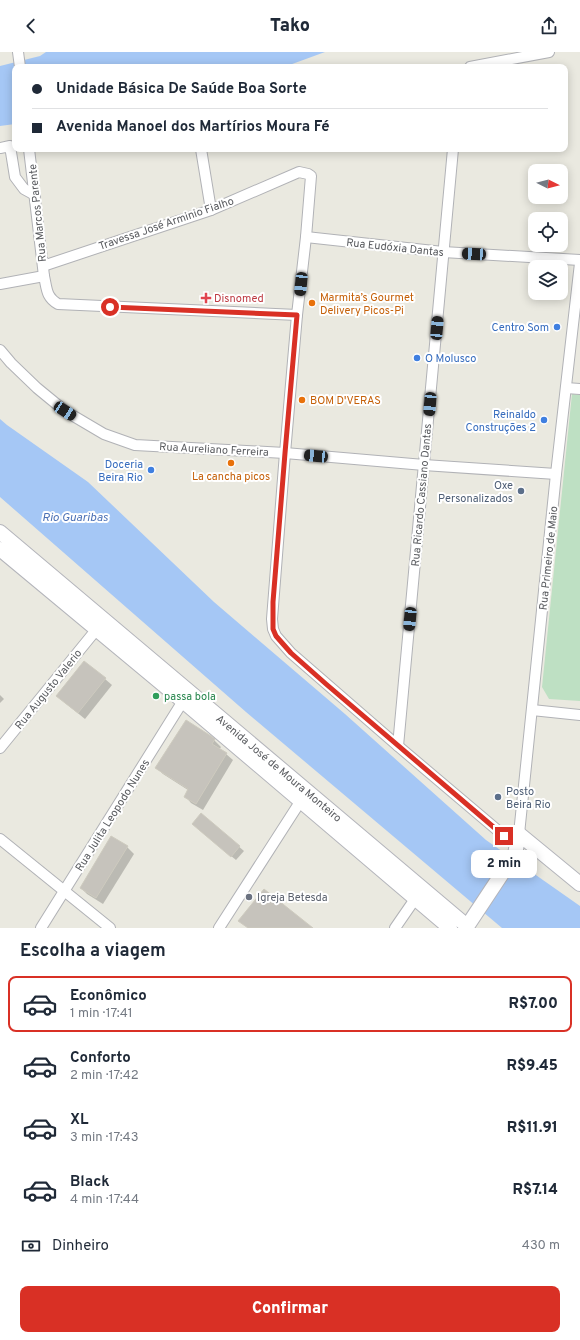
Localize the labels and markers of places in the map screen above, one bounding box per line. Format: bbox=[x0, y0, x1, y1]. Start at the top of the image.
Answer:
place label: Marmita’s Gourmet Delivery Picos-Pi bbox=[320, 291, 414, 318]
place label: Disnomed bbox=[214, 292, 264, 306]
marker: Disnomed bbox=[201, 293, 211, 303]
marker: Marmita’s Gourmet Delivery Picos-Pi bbox=[307, 298, 317, 308]
place label: Centro Som bbox=[492, 321, 549, 335]
marker: Centro Som bbox=[552, 322, 562, 332]
place label: O Molusco bbox=[425, 352, 476, 366]
marker: O Molusco bbox=[412, 353, 422, 363]
place label: BOM D'VERAS bbox=[310, 394, 381, 408]
marker: BOM D'VERAS bbox=[297, 395, 307, 405]
place label: Reinaldo Construções 2 bbox=[466, 408, 536, 435]
marker: Reinaldo Construções 2 bbox=[539, 415, 549, 425]
place label: Doceria Beira Rio bbox=[98, 458, 143, 485]
marker: La cancha picos bbox=[226, 458, 236, 468]
marker: Doceria Beira Rio bbox=[146, 465, 156, 475]
place label: La cancha picos bbox=[192, 470, 270, 484]
place label: Oxe Personalizados bbox=[438, 479, 513, 506]
marker: Oxe Personalizados bbox=[516, 486, 526, 496]
place label: passa bola bbox=[164, 690, 216, 704]
marker: passa bola bbox=[151, 691, 161, 701]
place label: Posto Beira Rio bbox=[506, 785, 551, 812]
marker: Posto Beira Rio bbox=[493, 792, 503, 802]
place label: Igreja Betesda bbox=[257, 891, 328, 905]
marker: Igreja Betesda bbox=[244, 892, 254, 902]

